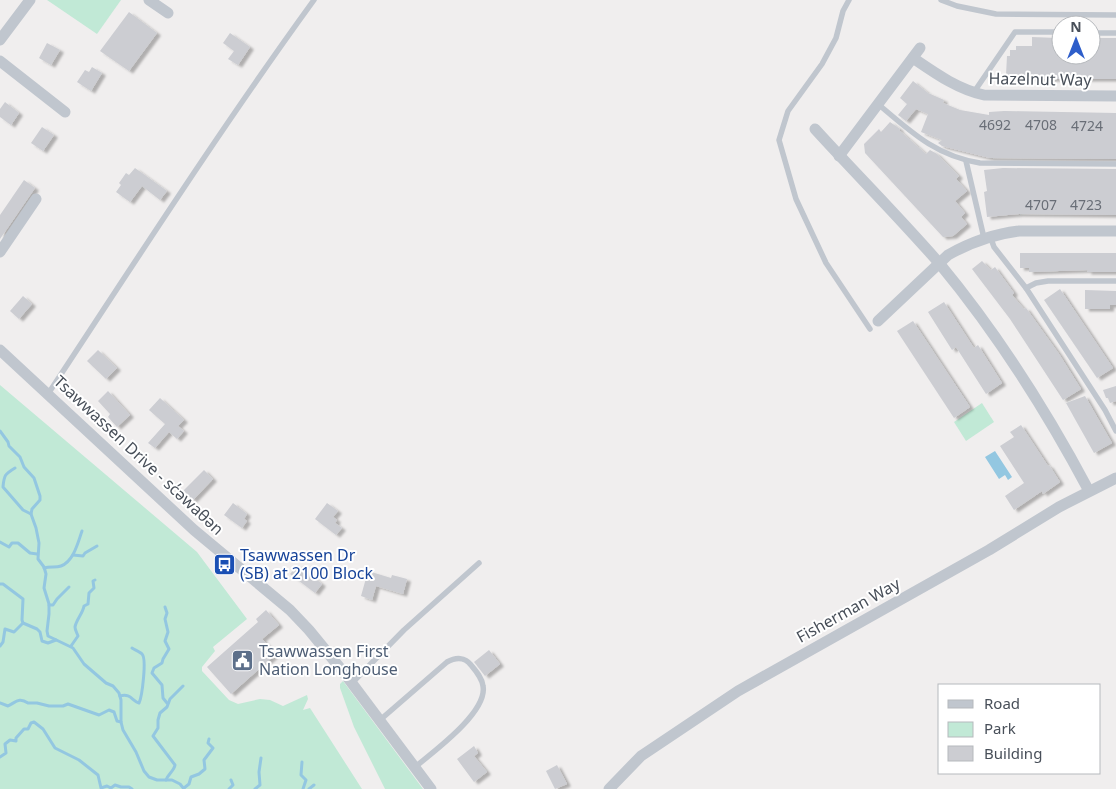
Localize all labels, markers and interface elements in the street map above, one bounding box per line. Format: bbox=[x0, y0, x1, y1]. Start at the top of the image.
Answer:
north arrow bbox=[1051, 15, 1101, 65]
text: N bbox=[1070, 17, 1082, 36]
street label: Hazelnut Way bbox=[988, 67, 1092, 91]
house number: 4692 bbox=[979, 115, 1011, 134]
house number: 4708 bbox=[1025, 115, 1057, 134]
house number: 4724 bbox=[1071, 116, 1103, 135]
house number: 4707 bbox=[1025, 195, 1057, 214]
house number: 4723 bbox=[1070, 195, 1102, 214]
street label: Tsawwassen Drive - sc̓əwaθən bbox=[49, 370, 229, 540]
place label: Tsawwassen Dr (SB) at 2100 Block bbox=[240, 544, 374, 584]
bus stop icon: Tsawwassen Dr (SB) at 2100 Block bbox=[212, 552, 236, 576]
street label: Fisherman Way bbox=[792, 572, 904, 648]
place label: Tsawwassen First Nation Longhouse bbox=[259, 640, 398, 680]
public building icon: Tsawwassen First Nation Longhouse bbox=[231, 648, 255, 672]
legend bbox=[938, 684, 1101, 774]
text: Road bbox=[984, 693, 1020, 713]
text: Park bbox=[984, 718, 1016, 738]
text: Building bbox=[984, 743, 1042, 763]

